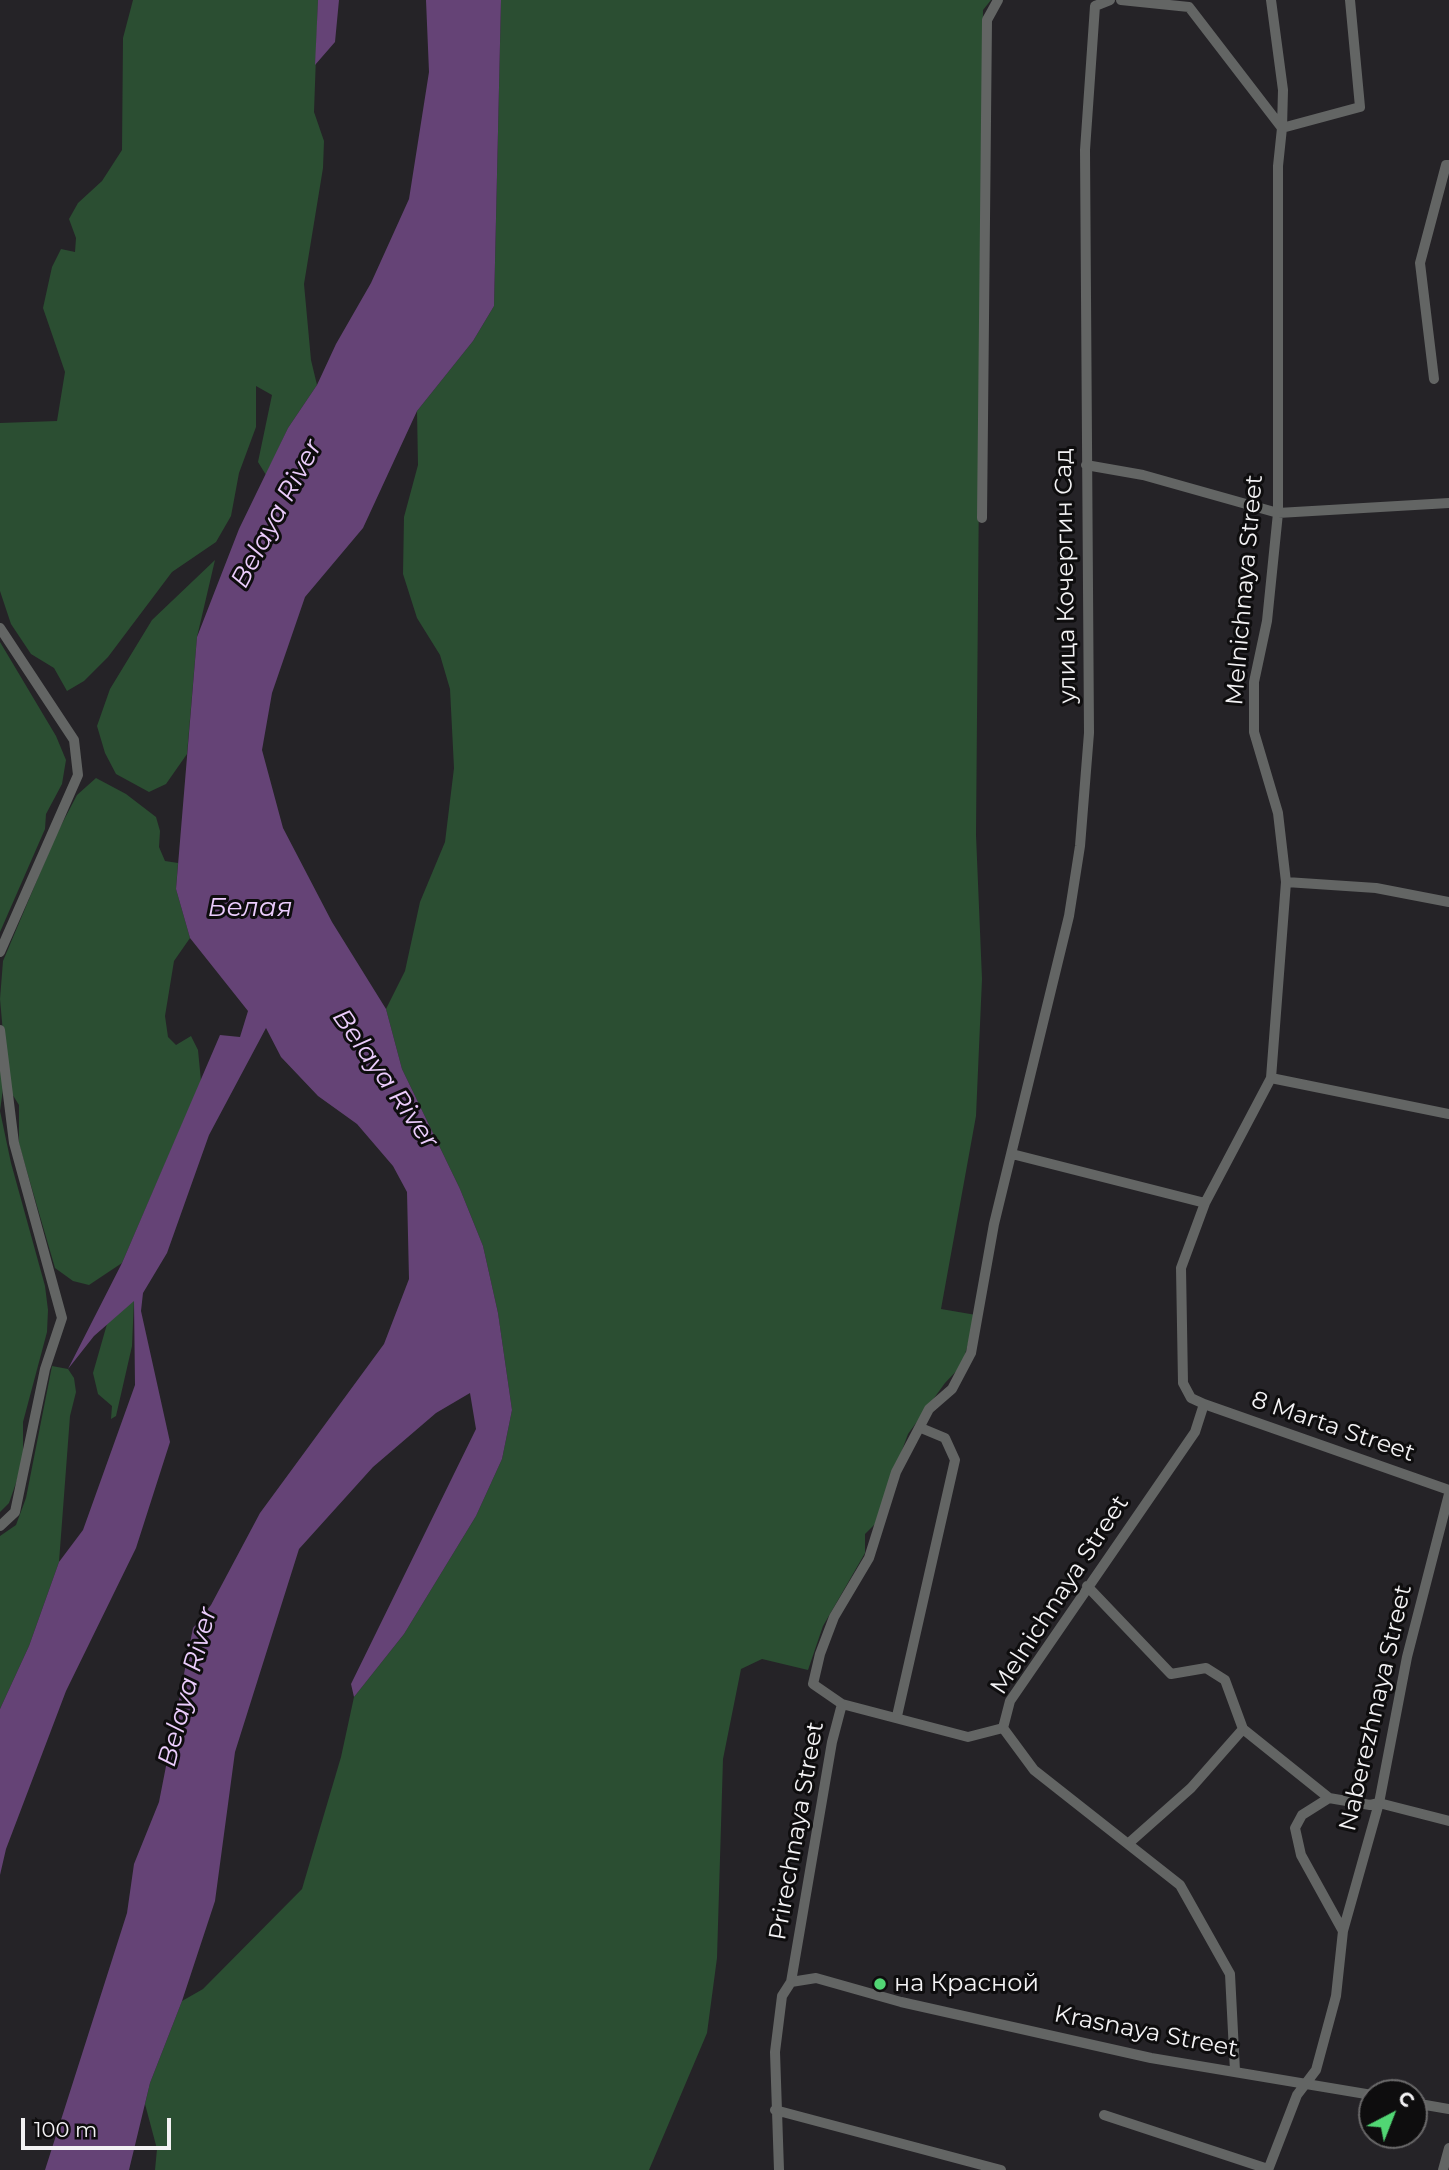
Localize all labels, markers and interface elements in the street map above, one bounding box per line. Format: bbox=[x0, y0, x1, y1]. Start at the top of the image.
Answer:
water label: Belaya River bbox=[225, 434, 329, 594]
street label: улица Кочергин Сад bbox=[1049, 448, 1083, 704]
street label: Melnichnaya Street bbox=[1221, 473, 1269, 707]
water label: Белая bbox=[208, 892, 292, 924]
water label: Belaya River bbox=[325, 1003, 445, 1155]
street label: 8 Marta Street bbox=[1248, 1386, 1418, 1468]
street label: Melnichnaya Street bbox=[985, 1490, 1135, 1700]
street label: Naberezhnaya Street bbox=[1334, 1582, 1418, 1834]
water label: Belaya River bbox=[152, 1604, 224, 1770]
street label: Prirechnaya Street bbox=[764, 1719, 830, 1943]
place label: на Красной bbox=[894, 1970, 1039, 1998]
marker: на Красной bbox=[872, 1976, 888, 1992]
street label: Krasnaya Street bbox=[1052, 2000, 1240, 2064]
north arrow bbox=[1358, 2079, 1428, 2149]
text: С bbox=[1393, 2086, 1419, 2113]
scale bar bbox=[24, 2104, 175, 2148]
text: 100 m bbox=[34, 2117, 97, 2142]

